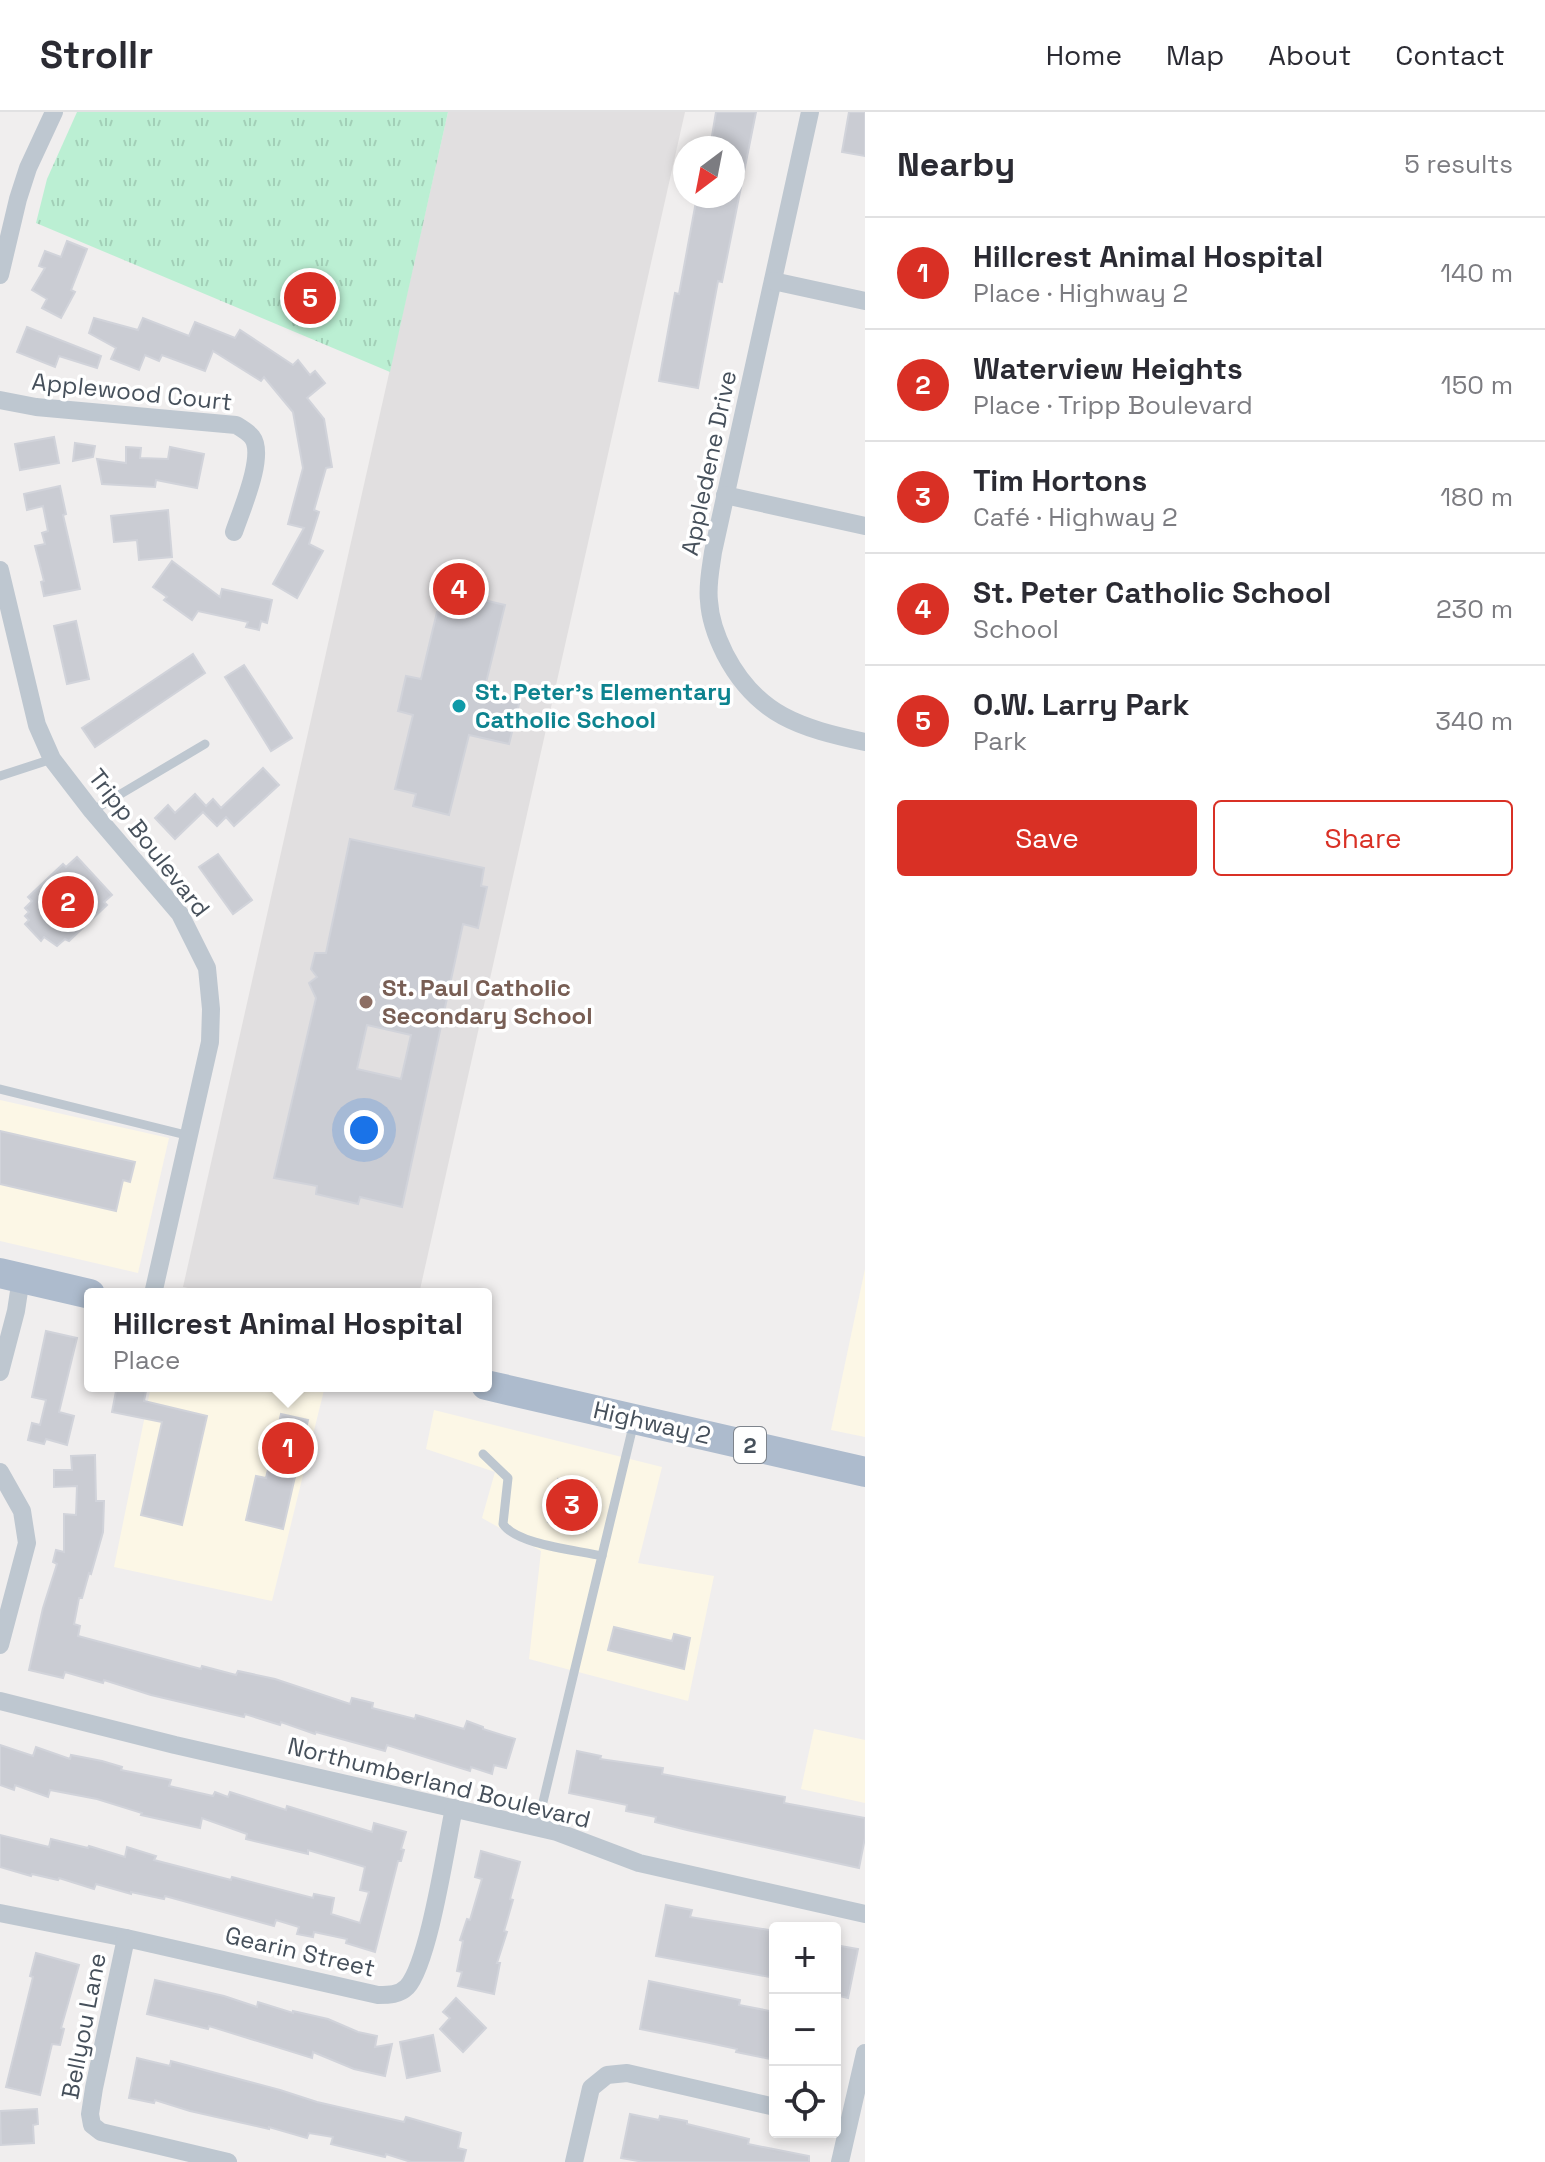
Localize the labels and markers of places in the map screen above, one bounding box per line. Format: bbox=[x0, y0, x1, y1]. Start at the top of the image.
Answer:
pin: 5 bbox=[284, 268, 336, 328]
pin: 4 bbox=[433, 559, 485, 619]
place label: St. Peter's Elementary Catholic School bbox=[475, 676, 731, 735]
marker: St. Peter's Elementary Catholic School bbox=[450, 697, 468, 715]
pin: 2 bbox=[42, 872, 94, 932]
place label: St. Paul Catholic Secondary School bbox=[382, 972, 593, 1031]
marker: St. Paul Catholic Secondary School bbox=[357, 993, 375, 1011]
pin: 1 bbox=[262, 1418, 314, 1478]
pin: 3 bbox=[546, 1475, 598, 1535]

